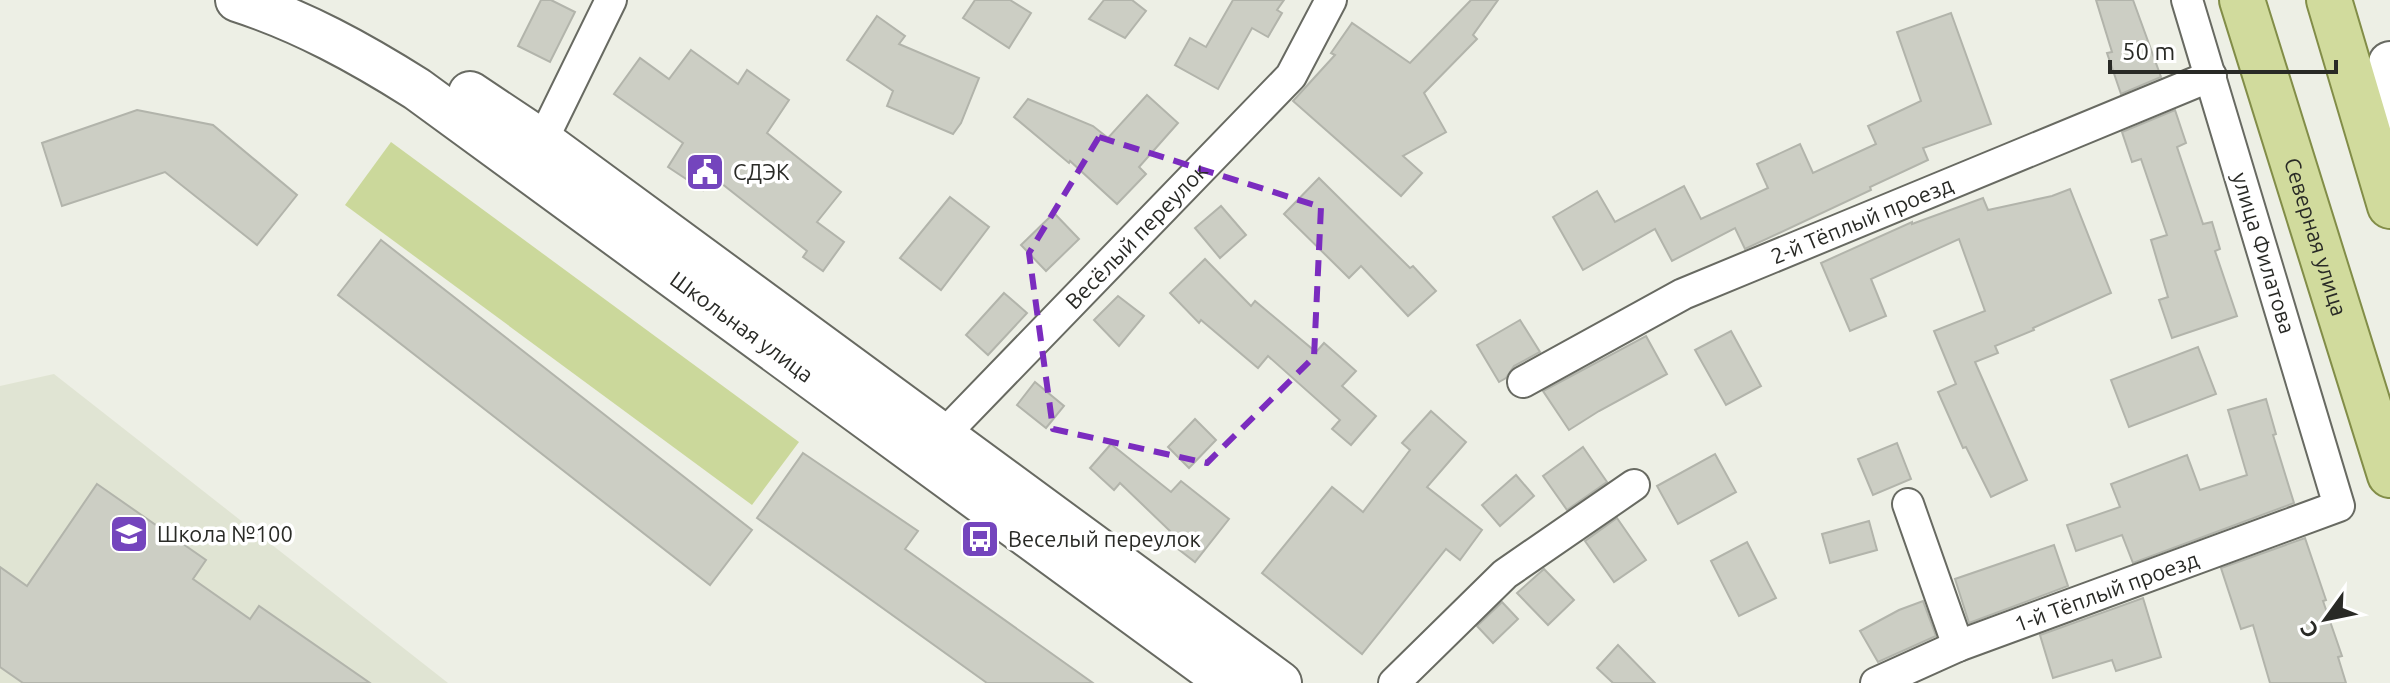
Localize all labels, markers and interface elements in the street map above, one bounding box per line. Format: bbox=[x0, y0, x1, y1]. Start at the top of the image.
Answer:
scale bar bbox=[2110, 24, 2336, 74]
text: 50 m bbox=[2122, 38, 2175, 65]
public building icon: СДЭК bbox=[684, 151, 726, 193]
street label: Северная улица bbox=[2280, 155, 2353, 319]
street label: Весёлый переулок bbox=[1060, 157, 1212, 314]
place label: СДЭК bbox=[733, 159, 790, 184]
street label: улица Филатова bbox=[2228, 169, 2301, 337]
street label: 2-й Тёплый проезд bbox=[1767, 171, 1956, 268]
street label: Школьная улица bbox=[666, 266, 819, 387]
school or university icon: Школа №100 bbox=[108, 513, 150, 555]
bus stop icon: Веселый переулок bbox=[959, 518, 1001, 560]
place label: Школа №100 bbox=[157, 521, 293, 546]
place label: Веселый переулок bbox=[1008, 526, 1201, 551]
street label: 1-й Тёплый проезд bbox=[2011, 546, 2202, 636]
north arrow bbox=[2286, 579, 2366, 659]
text: С bbox=[2294, 617, 2323, 643]

